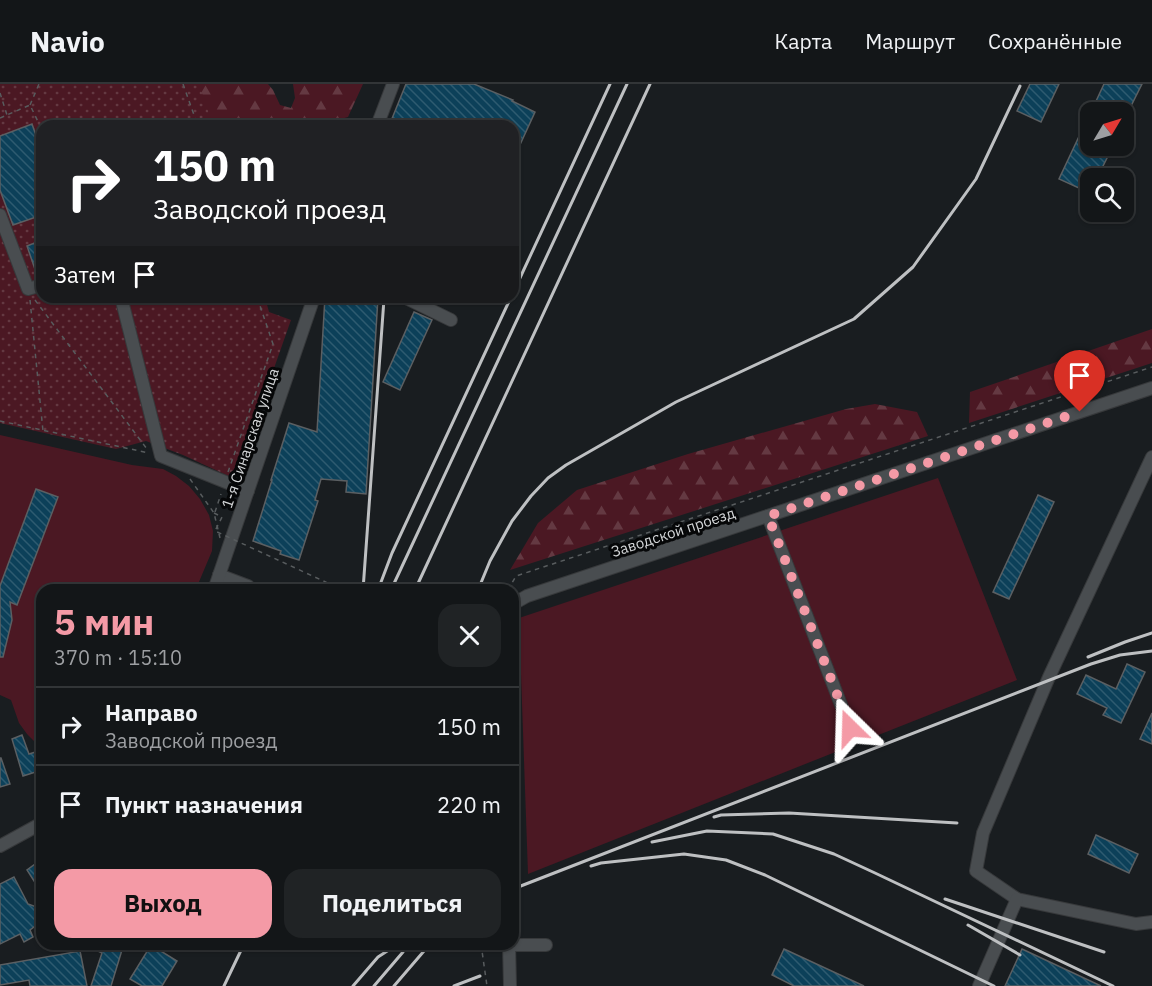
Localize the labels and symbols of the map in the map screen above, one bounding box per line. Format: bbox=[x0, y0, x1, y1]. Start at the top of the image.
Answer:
north arrow bbox=[1080, 102, 1134, 156]
pin bbox=[1054, 350, 1105, 412]
street label: 1-я Синарская улица bbox=[217, 365, 283, 511]
street label: Заводской проезд bbox=[609, 503, 737, 561]
position arrow bbox=[818, 696, 882, 760]

